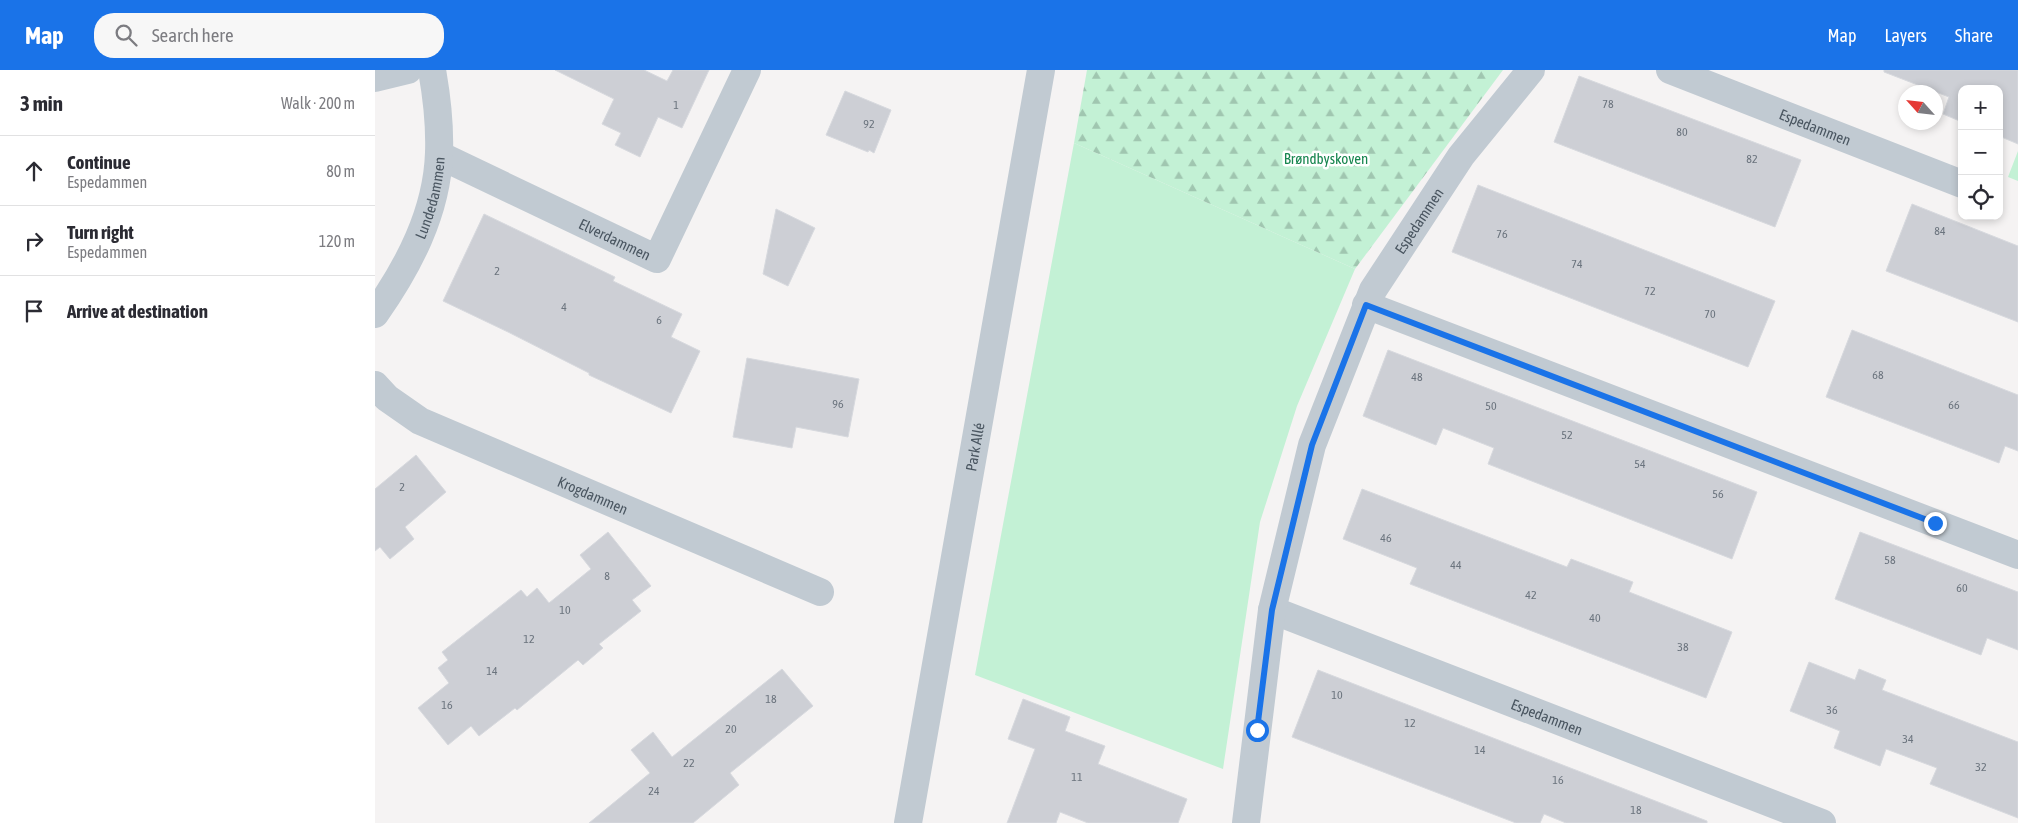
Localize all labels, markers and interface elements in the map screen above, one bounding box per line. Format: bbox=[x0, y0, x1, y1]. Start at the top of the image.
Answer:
search box bbox=[94, 13, 444, 58]
icon: search bbox=[112, 21, 140, 49]
text: Map bbox=[25, 22, 64, 49]
text: Search here bbox=[152, 24, 234, 46]
text: Map bbox=[1827, 25, 1856, 46]
text: Layers bbox=[1884, 25, 1927, 46]
text: Share bbox=[1955, 25, 1993, 46]
north arrow bbox=[1898, 85, 1943, 130]
map controls bbox=[1958, 85, 2003, 220]
button: + bbox=[1958, 85, 2003, 130]
text: 3 min bbox=[20, 91, 63, 115]
text: Walk · 200 m bbox=[281, 94, 355, 112]
house number: 78 bbox=[1602, 97, 1614, 111]
house number: 1 bbox=[673, 98, 679, 112]
street label: Espedammen bbox=[1777, 105, 1854, 148]
house number: 92 bbox=[863, 117, 875, 131]
house number: 80 bbox=[1676, 125, 1688, 139]
button: − bbox=[1958, 130, 2003, 175]
park label: Brøndbyskoven bbox=[1284, 150, 1368, 167]
text: Continue bbox=[67, 151, 131, 173]
house number: 82 bbox=[1746, 152, 1758, 166]
street label: Lundedammen bbox=[411, 156, 447, 241]
icon: ahead bbox=[20, 157, 48, 185]
text: 80 m bbox=[326, 162, 355, 180]
text: Espedammen bbox=[67, 173, 147, 191]
button: locate bbox=[1958, 175, 2003, 220]
street label: Espedammen bbox=[1391, 184, 1446, 257]
street label: Elverdammen bbox=[576, 215, 654, 263]
text: Turn right bbox=[67, 221, 134, 243]
house number: 84 bbox=[1934, 224, 1946, 238]
icon: right bbox=[20, 227, 48, 255]
house number: 76 bbox=[1496, 227, 1508, 241]
text: 120 m bbox=[319, 232, 355, 250]
text: Espedammen bbox=[67, 243, 147, 261]
house number: 74 bbox=[1571, 257, 1583, 271]
house number: 2 bbox=[494, 264, 500, 278]
house number: 72 bbox=[1644, 284, 1656, 298]
icon: arrive bbox=[20, 297, 48, 325]
text: Arrive at destination bbox=[67, 300, 208, 322]
house number: 4 bbox=[561, 300, 567, 314]
house number: 70 bbox=[1704, 307, 1716, 321]
house number: 6 bbox=[656, 313, 662, 327]
house number: 68 bbox=[1872, 368, 1884, 382]
house number: 48 bbox=[1411, 370, 1423, 384]
house number: 96 bbox=[832, 397, 844, 411]
house number: 66 bbox=[1948, 398, 1960, 412]
house number: 50 bbox=[1485, 399, 1497, 413]
street label: Park Allé bbox=[962, 421, 987, 472]
house number: 52 bbox=[1561, 428, 1573, 442]
house number: 54 bbox=[1634, 457, 1646, 471]
street label: Krogdammen bbox=[555, 472, 631, 517]
house number: 2 bbox=[399, 480, 405, 494]
house number: 56 bbox=[1712, 487, 1724, 501]
route end bbox=[1924, 512, 1947, 535]
house number: 46 bbox=[1380, 531, 1392, 545]
house number: 58 bbox=[1884, 553, 1896, 567]
house number: 44 bbox=[1450, 558, 1462, 572]
house number: 8 bbox=[604, 569, 610, 583]
house number: 60 bbox=[1956, 581, 1968, 595]
house number: 42 bbox=[1525, 588, 1537, 602]
house number: 10 bbox=[559, 603, 571, 617]
house number: 40 bbox=[1589, 611, 1601, 625]
house number: 12 bbox=[523, 632, 535, 646]
house number: 38 bbox=[1677, 640, 1689, 654]
house number: 14 bbox=[486, 664, 498, 678]
house number: 10 bbox=[1331, 688, 1343, 702]
house number: 18 bbox=[765, 692, 777, 706]
street label: Espedammen bbox=[1509, 695, 1585, 738]
house number: 16 bbox=[441, 698, 453, 712]
house number: 36 bbox=[1826, 703, 1838, 717]
house number: 12 bbox=[1404, 716, 1416, 730]
route start bbox=[1246, 719, 1269, 742]
house number: 20 bbox=[725, 722, 737, 736]
house number: 34 bbox=[1902, 732, 1914, 746]
house number: 14 bbox=[1474, 743, 1486, 757]
house number: 22 bbox=[683, 756, 695, 770]
house number: 32 bbox=[1975, 760, 1987, 774]
house number: 11 bbox=[1071, 770, 1083, 784]
house number: 16 bbox=[1552, 773, 1564, 787]
house number: 24 bbox=[648, 784, 660, 798]
house number: 18 bbox=[1630, 803, 1642, 817]

